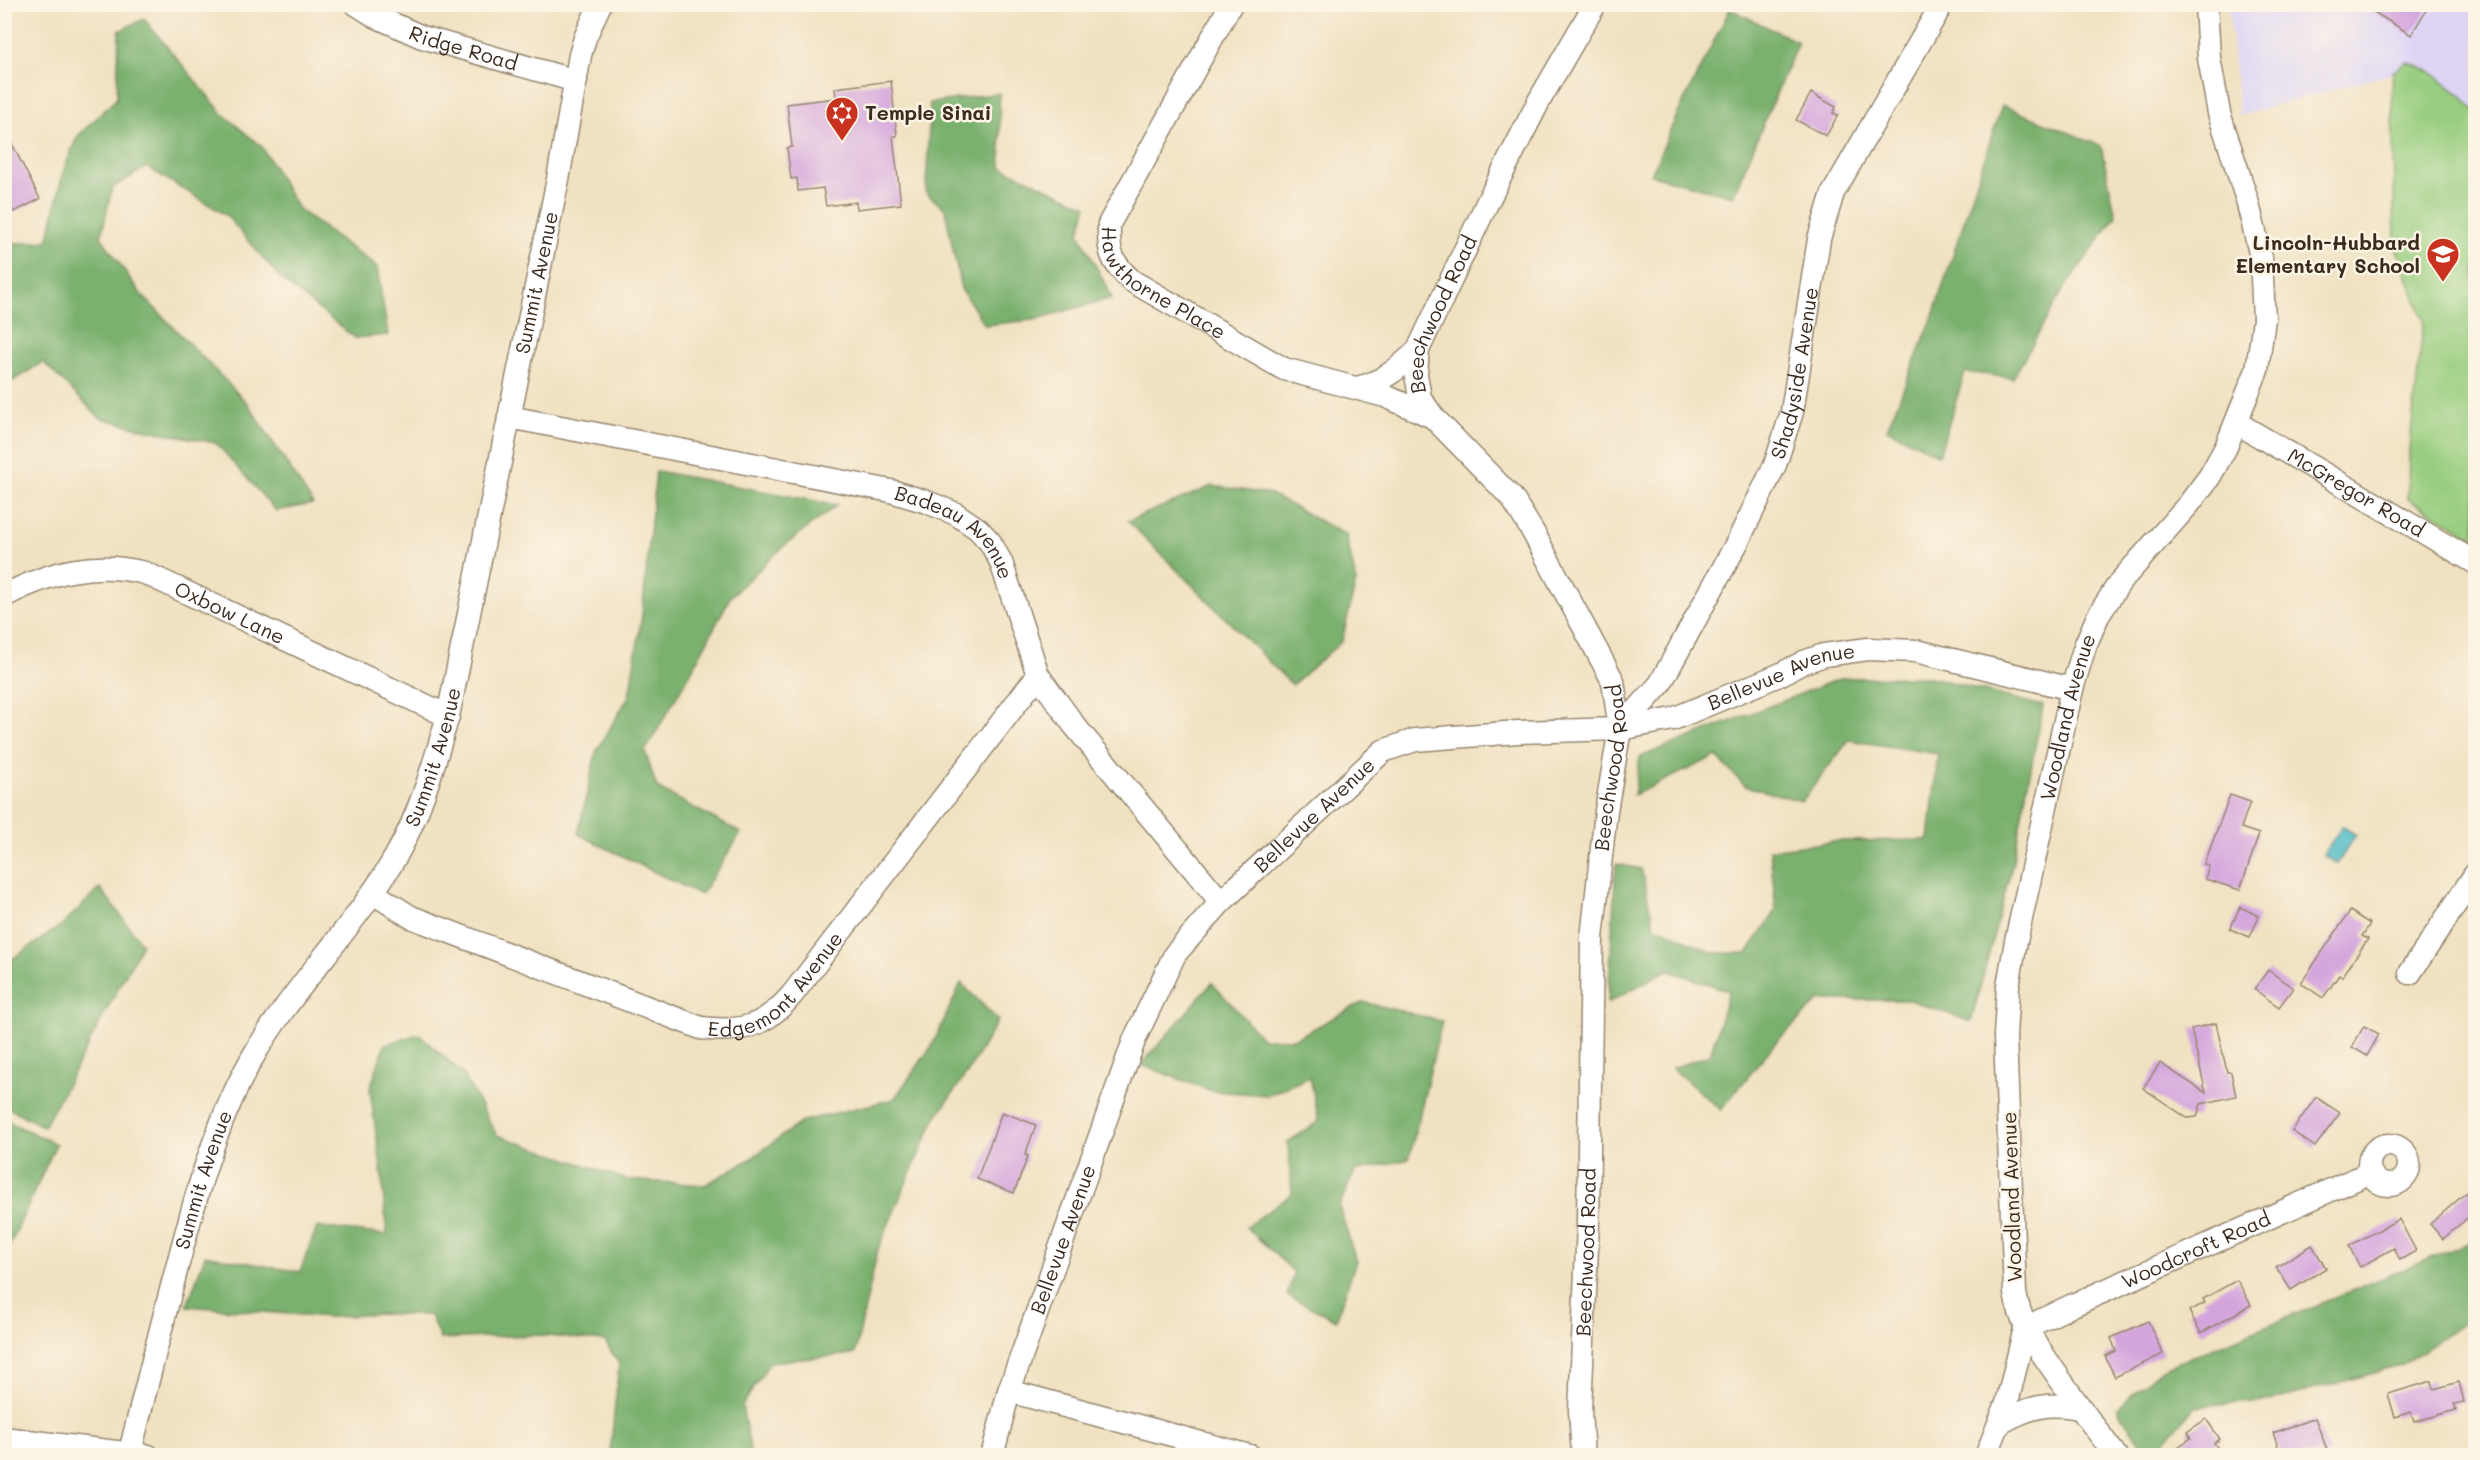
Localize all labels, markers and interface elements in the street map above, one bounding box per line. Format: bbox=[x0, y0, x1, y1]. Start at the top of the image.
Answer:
street label: Ridge Road bbox=[405, 19, 521, 76]
synagogue icon: Temple Sinai bbox=[824, 95, 860, 142]
place label: Temple Sinai bbox=[865, 99, 992, 125]
street label: Summit Avenue bbox=[509, 209, 563, 356]
street label: Hawthorne Place bbox=[1097, 226, 1231, 344]
place label: Lincoln-Hubbard Elementary School bbox=[2235, 229, 2420, 278]
street label: Beechwood Road bbox=[1401, 231, 1482, 396]
school or university icon: Lincoln-Hubbard Elementary School bbox=[2425, 236, 2461, 283]
street label: Shadyside Avenue bbox=[1764, 285, 1823, 462]
street label: McGregor Road bbox=[2283, 442, 2430, 542]
street label: Badeau Avenue bbox=[892, 479, 1020, 582]
street label: Oxbow Lane bbox=[171, 575, 289, 649]
street label: Woodland Avenue bbox=[2034, 629, 2101, 803]
street label: Bellevue Avenue bbox=[1703, 637, 1857, 715]
street label: Beechwood Road bbox=[1588, 683, 1633, 852]
street label: Summit Avenue bbox=[398, 685, 466, 831]
street label: Bellevue Avenue bbox=[1247, 751, 1380, 877]
street label: Edgemont Avenue bbox=[707, 926, 848, 1042]
street label: Summit Avenue bbox=[168, 1106, 237, 1252]
street label: Woodland Avenue bbox=[1995, 1111, 2027, 1283]
street label: Bellevue Avenue bbox=[1024, 1161, 1101, 1317]
street label: Beechwood Road bbox=[1569, 1168, 1601, 1337]
street label: Woodcroft Road bbox=[2117, 1205, 2274, 1294]

